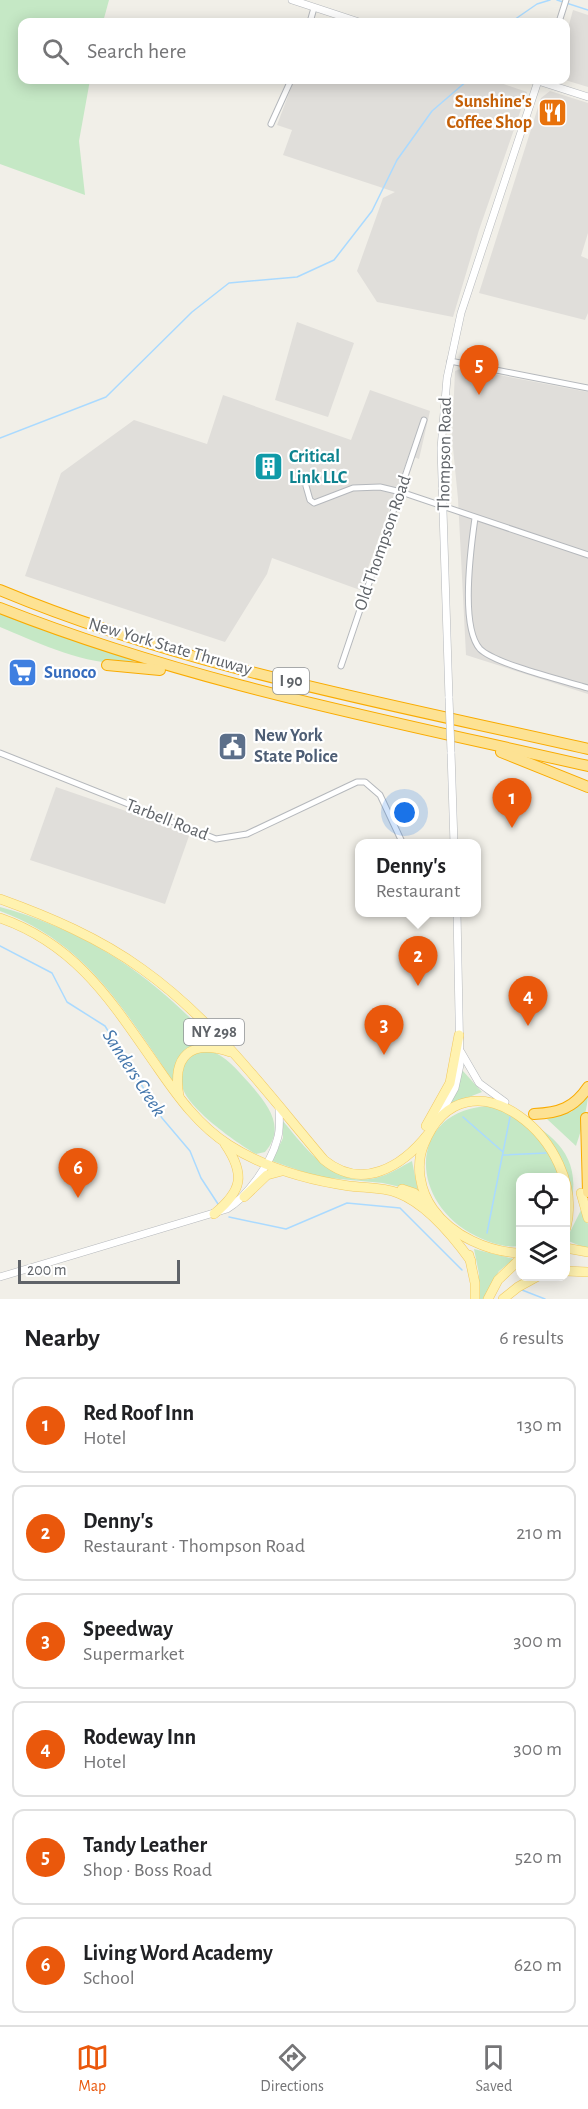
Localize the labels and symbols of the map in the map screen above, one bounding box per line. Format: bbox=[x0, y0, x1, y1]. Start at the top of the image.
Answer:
place label: Sunshine's Coffee Shop bbox=[447, 93, 532, 132]
restaurant icon: Sunshine's Coffee Shop bbox=[537, 96, 569, 128]
pin: 5 bbox=[460, 346, 498, 395]
street label: Thompson Road bbox=[435, 397, 455, 511]
place label: Critical Link LLC bbox=[289, 448, 348, 487]
building icon: Critical Link LLC bbox=[252, 451, 284, 483]
street label: Old Thompson Road bbox=[351, 473, 415, 613]
street label: New York State Thruway bbox=[86, 615, 254, 679]
supermarket icon: Sunoco bbox=[7, 657, 39, 689]
place label: Sunoco bbox=[44, 664, 97, 682]
road number: I 90 bbox=[273, 668, 309, 694]
place label: New York State Police bbox=[254, 727, 338, 766]
public building icon: New York State Police bbox=[217, 730, 249, 762]
pin: 1 bbox=[492, 778, 532, 828]
street label: Tarbell Road bbox=[123, 796, 211, 844]
your location bbox=[390, 798, 419, 827]
pin: 2 bbox=[398, 936, 438, 986]
pin: 4 bbox=[508, 976, 548, 1026]
pin: 3 bbox=[364, 1006, 404, 1055]
road number: NY 298 bbox=[184, 1019, 244, 1045]
water label: Sanders Creek bbox=[99, 1026, 169, 1120]
pin: 6 bbox=[58, 1148, 98, 1198]
scale bar bbox=[18, 1257, 180, 1284]

